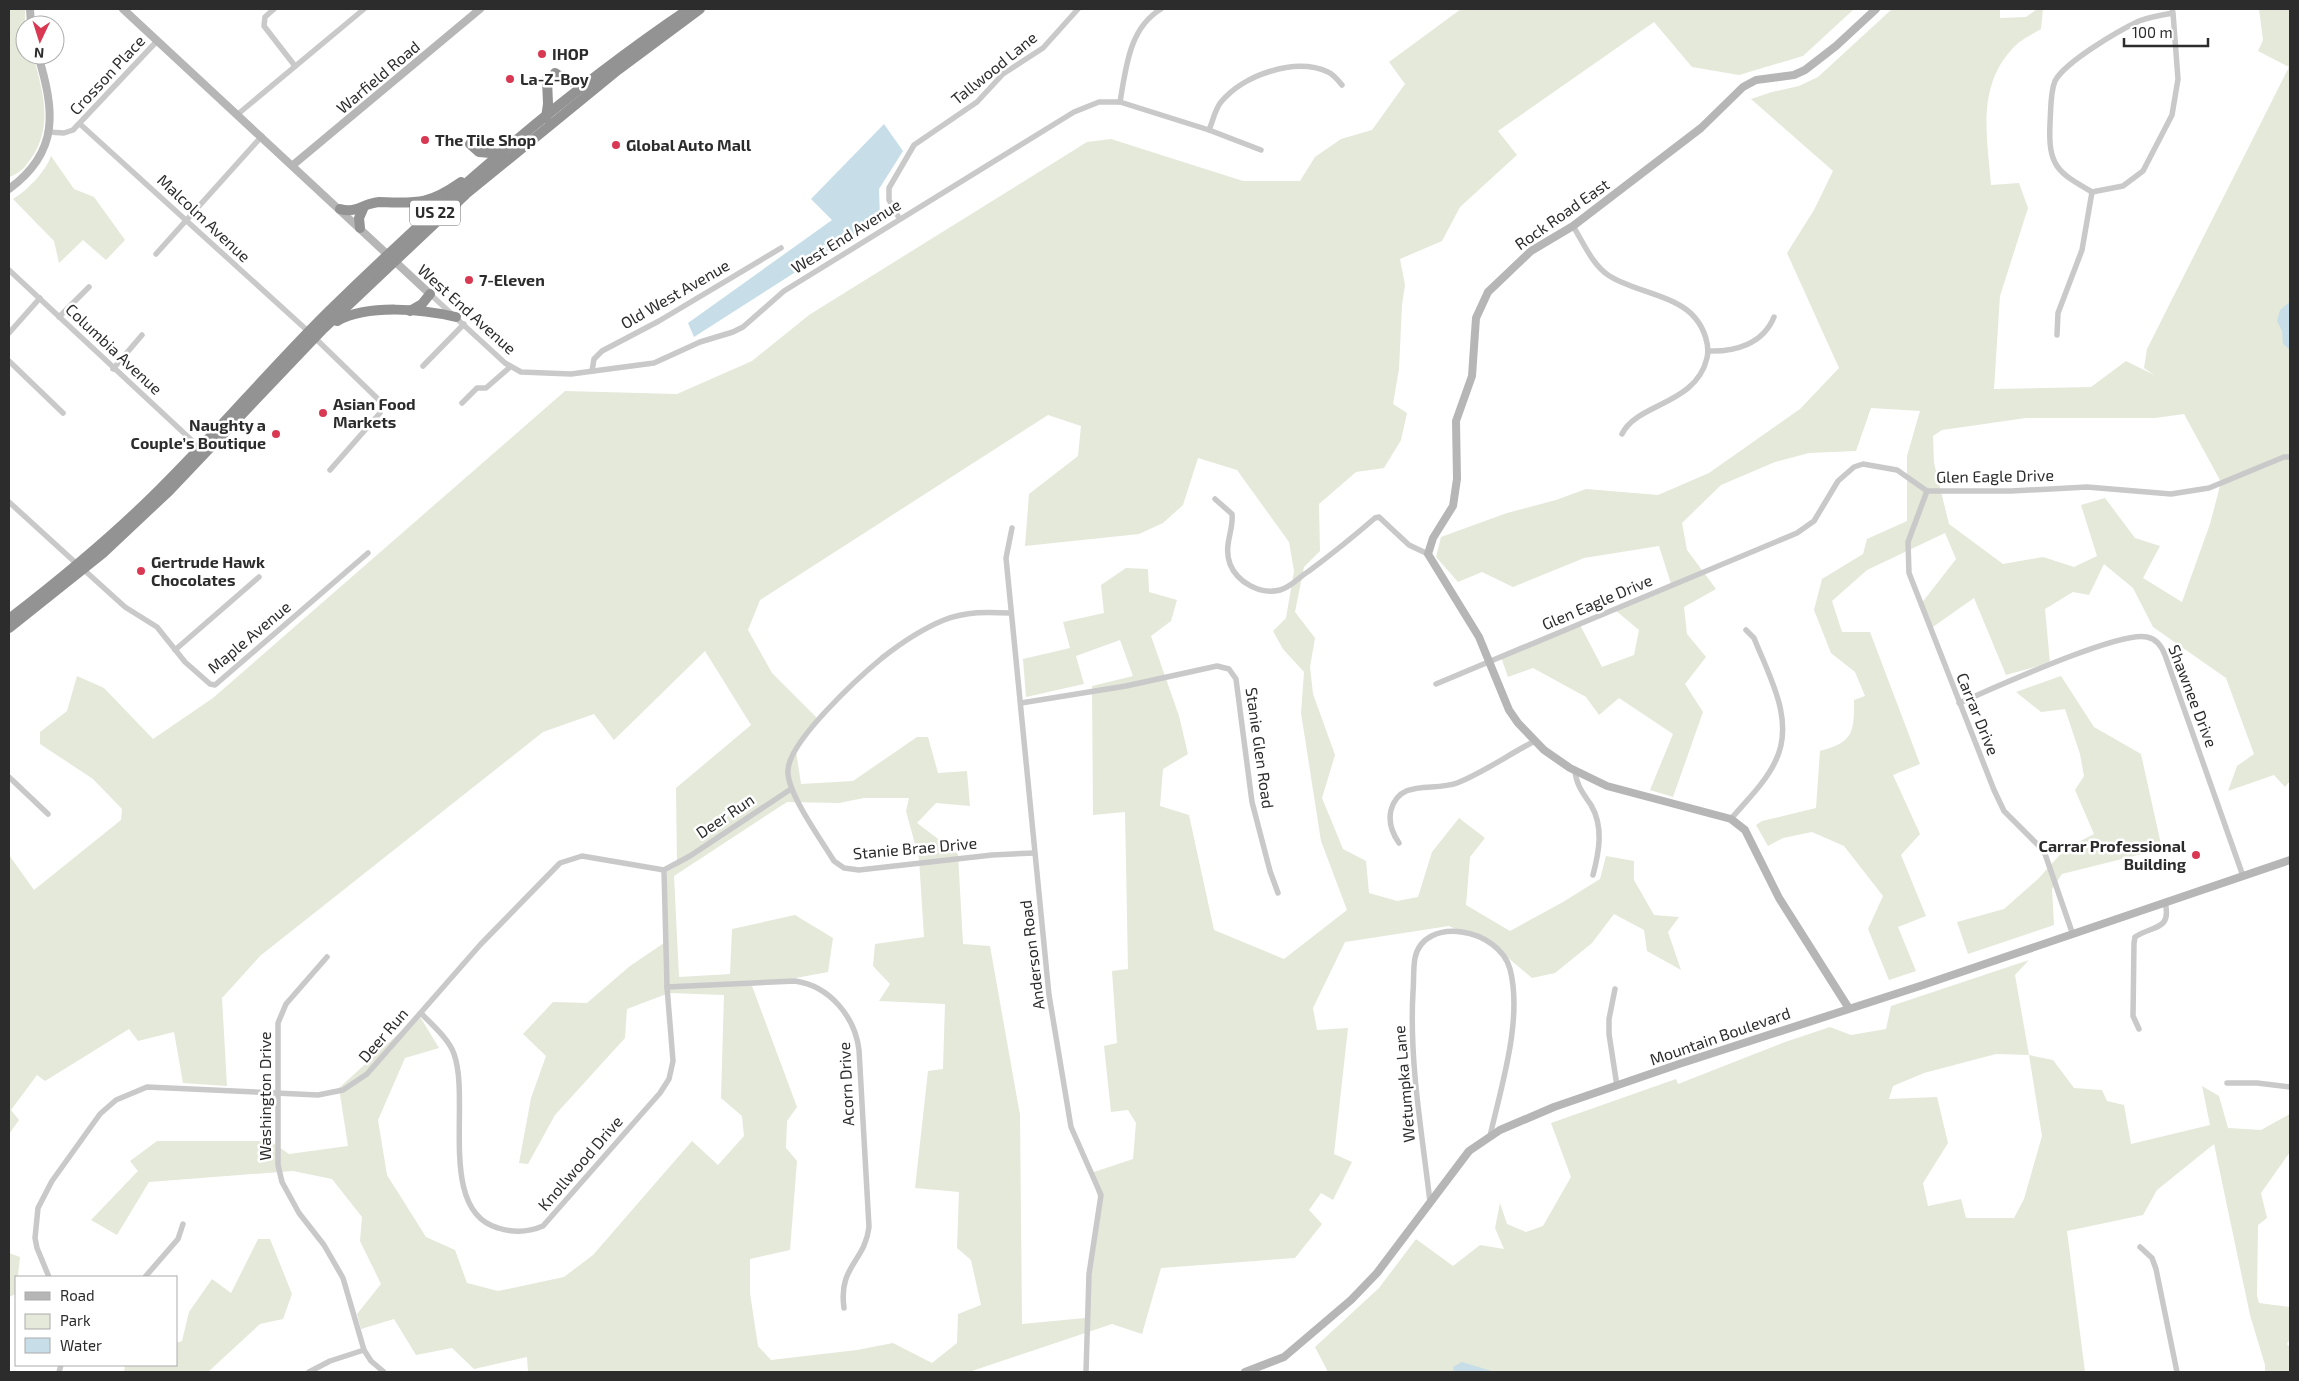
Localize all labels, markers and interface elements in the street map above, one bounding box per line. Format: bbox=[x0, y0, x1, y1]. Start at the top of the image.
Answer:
north arrow bbox=[15, 15, 65, 65]
scale bar bbox=[2124, 15, 2208, 47]
text: 100 m bbox=[2132, 23, 2173, 41]
street label: Tallwood Lane bbox=[947, 27, 1040, 108]
street label: Crosson Place bbox=[65, 31, 148, 118]
street label: Warfield Road bbox=[332, 36, 423, 117]
place label: IHOP bbox=[552, 44, 589, 63]
text: N bbox=[33, 45, 45, 62]
marker: IHOP bbox=[536, 48, 548, 60]
place label: La-Z-Boy bbox=[520, 69, 589, 89]
marker: La-Z-Boy bbox=[504, 73, 516, 85]
place label: The Tile Shop bbox=[435, 130, 536, 149]
marker: The Tile Shop bbox=[419, 134, 431, 146]
place label: Global Auto Mall bbox=[626, 135, 752, 154]
marker: Global Auto Mall bbox=[610, 139, 622, 151]
street label: Malcolm Avenue bbox=[154, 170, 255, 265]
street label: Rock Road East bbox=[1511, 174, 1612, 253]
street label: West End Avenue bbox=[787, 194, 904, 277]
road number: US 22 bbox=[410, 200, 460, 226]
street label: Old West Avenue bbox=[617, 255, 733, 332]
street label: West End Avenue bbox=[414, 260, 520, 358]
place label: 7-Eleven bbox=[479, 270, 545, 289]
marker: 7-Eleven bbox=[463, 274, 475, 286]
street label: Columbia Avenue bbox=[62, 299, 166, 398]
place label: Asian Food Markets bbox=[333, 394, 416, 431]
marker: Asian Food Markets bbox=[317, 407, 329, 419]
place label: Naughty a Couple’s Boutique bbox=[131, 415, 266, 452]
marker: Naughty a Couple’s Boutique bbox=[270, 428, 282, 440]
street label: Glen Eagle Drive bbox=[1936, 465, 2054, 486]
place label: Gertrude Hawk Chocolates bbox=[151, 552, 265, 589]
marker: Gertrude Hawk Chocolates bbox=[135, 565, 147, 577]
street label: Glen Eagle Drive bbox=[1539, 570, 1655, 633]
street label: Maple Avenue bbox=[203, 596, 294, 677]
street label: Shawnee Drive bbox=[2165, 642, 2222, 750]
street label: Carrar Drive bbox=[1953, 670, 2004, 758]
street label: Stanie Glen Road bbox=[1243, 686, 1278, 810]
street label: Deer Run bbox=[692, 789, 757, 842]
street label: Stanie Brae Drive bbox=[852, 833, 978, 862]
place label: Carrar Professional Building bbox=[2039, 836, 2187, 873]
marker: Carrar Professional Building bbox=[2190, 849, 2202, 861]
street label: Anderson Road bbox=[1015, 899, 1048, 1011]
street label: Mountain Boulevard bbox=[1647, 1003, 1793, 1068]
street label: Deer Run bbox=[354, 1004, 411, 1066]
street label: Wetumpka Lane bbox=[1389, 1025, 1418, 1143]
street label: Washington Drive bbox=[255, 1031, 274, 1161]
street label: Acorn Drive bbox=[834, 1042, 857, 1126]
street label: Knollwood Drive bbox=[533, 1111, 626, 1214]
legend bbox=[15, 1276, 178, 1366]
text: Road bbox=[60, 1286, 95, 1304]
text: Park bbox=[60, 1311, 91, 1329]
text: Water bbox=[60, 1336, 102, 1354]

